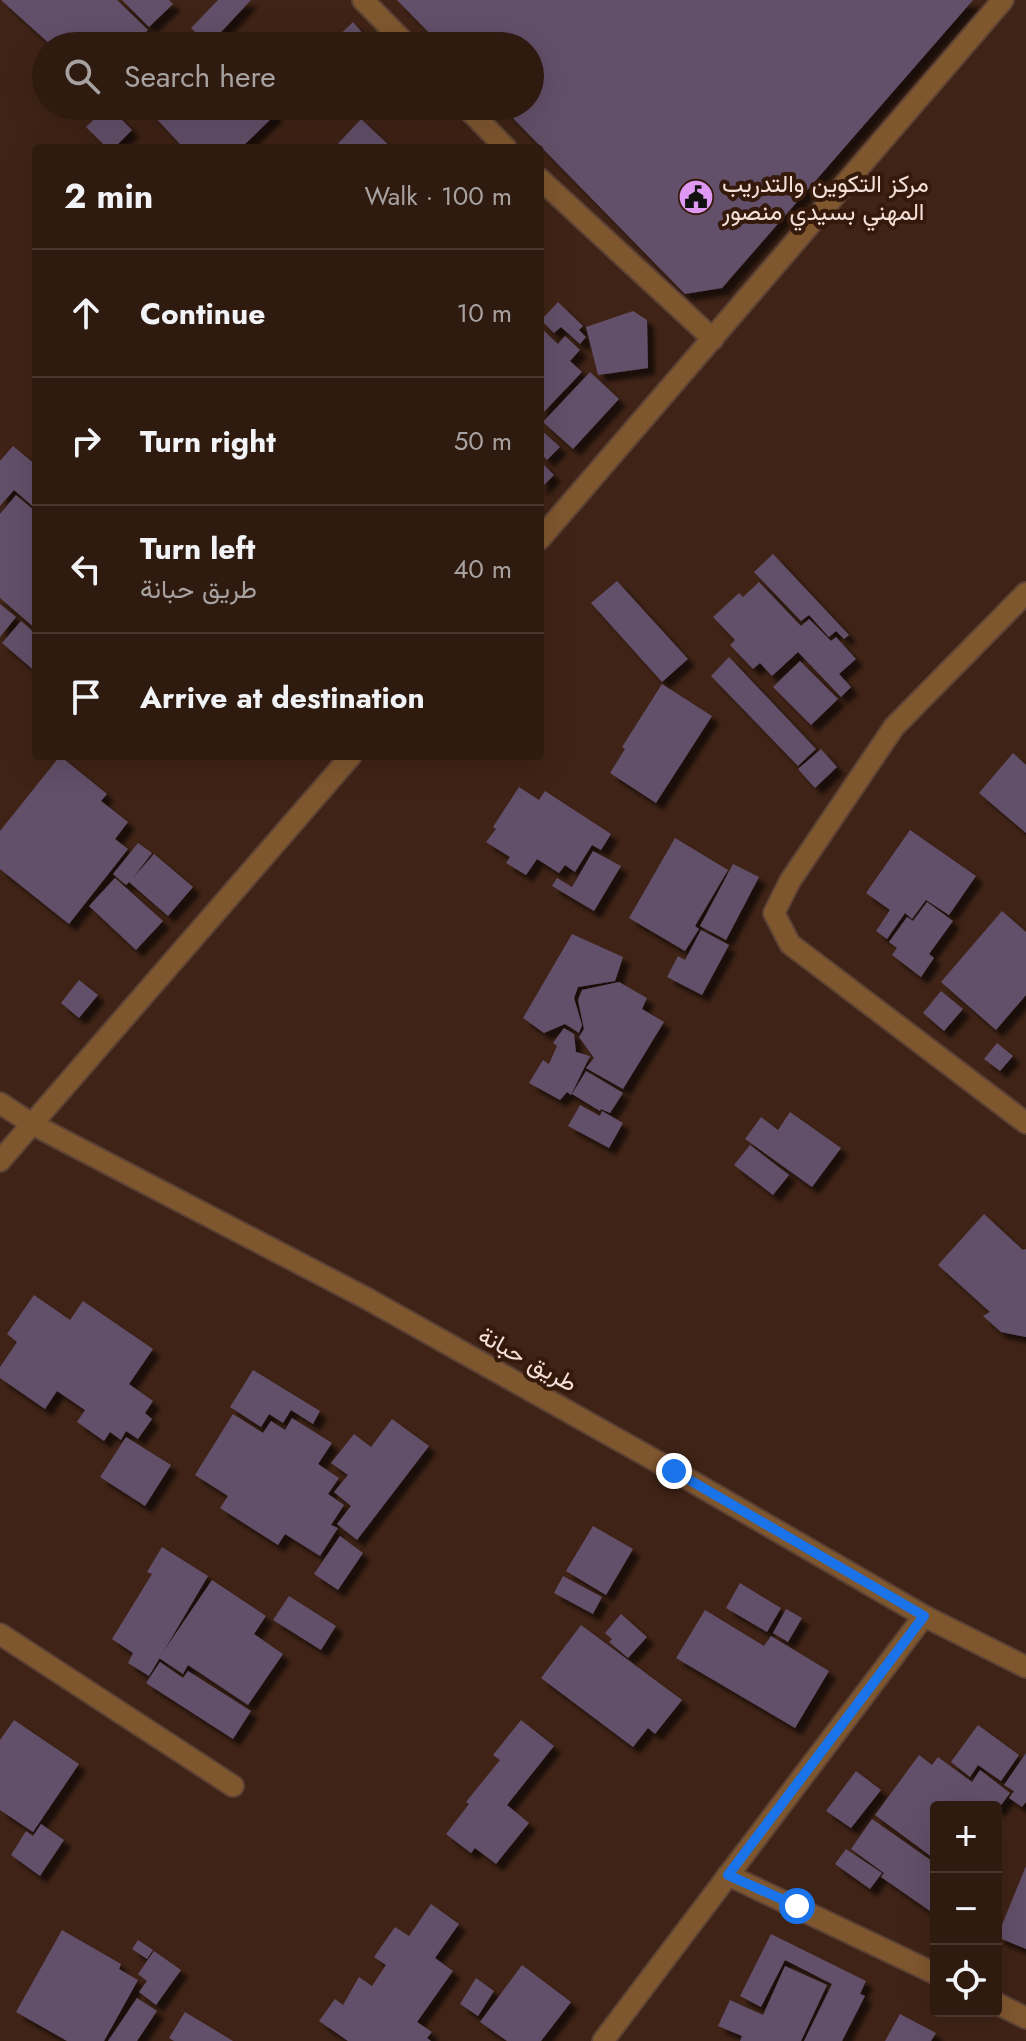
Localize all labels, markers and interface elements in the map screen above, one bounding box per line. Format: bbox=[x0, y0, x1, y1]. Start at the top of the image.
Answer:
search box bbox=[32, 32, 544, 120]
icon: search bbox=[60, 54, 104, 98]
text: Search here bbox=[124, 55, 276, 98]
place label: مركز التكوين والتدريب المهني بسيدي منصور bbox=[721, 166, 929, 231]
text: 2 min bbox=[64, 172, 153, 221]
text: Walk · 100 m bbox=[365, 177, 512, 215]
public building icon: مركز التكوين والتدريب المهني بسيدي منصور bbox=[677, 178, 715, 216]
icon: ahead bbox=[64, 291, 108, 335]
text: Continue bbox=[140, 292, 266, 335]
text: 10 m bbox=[457, 294, 512, 332]
icon: right bbox=[64, 419, 108, 463]
text: Turn right bbox=[140, 420, 276, 463]
text: 50 m bbox=[454, 422, 512, 460]
text: Turn left bbox=[140, 527, 255, 570]
icon: left bbox=[64, 547, 108, 591]
text: 40 m bbox=[453, 550, 512, 588]
text: طريق حبانة bbox=[140, 570, 257, 608]
icon: arrive bbox=[64, 675, 108, 719]
text: Arrive at destination bbox=[140, 676, 425, 719]
street label: طريق حبانة bbox=[472, 1317, 584, 1401]
route end bbox=[656, 1453, 692, 1489]
map controls bbox=[930, 1801, 1002, 2017]
button: + bbox=[930, 1801, 1002, 1873]
button: − bbox=[930, 1873, 1002, 1945]
route start bbox=[779, 1888, 815, 1924]
button: locate bbox=[930, 1945, 1002, 2017]

